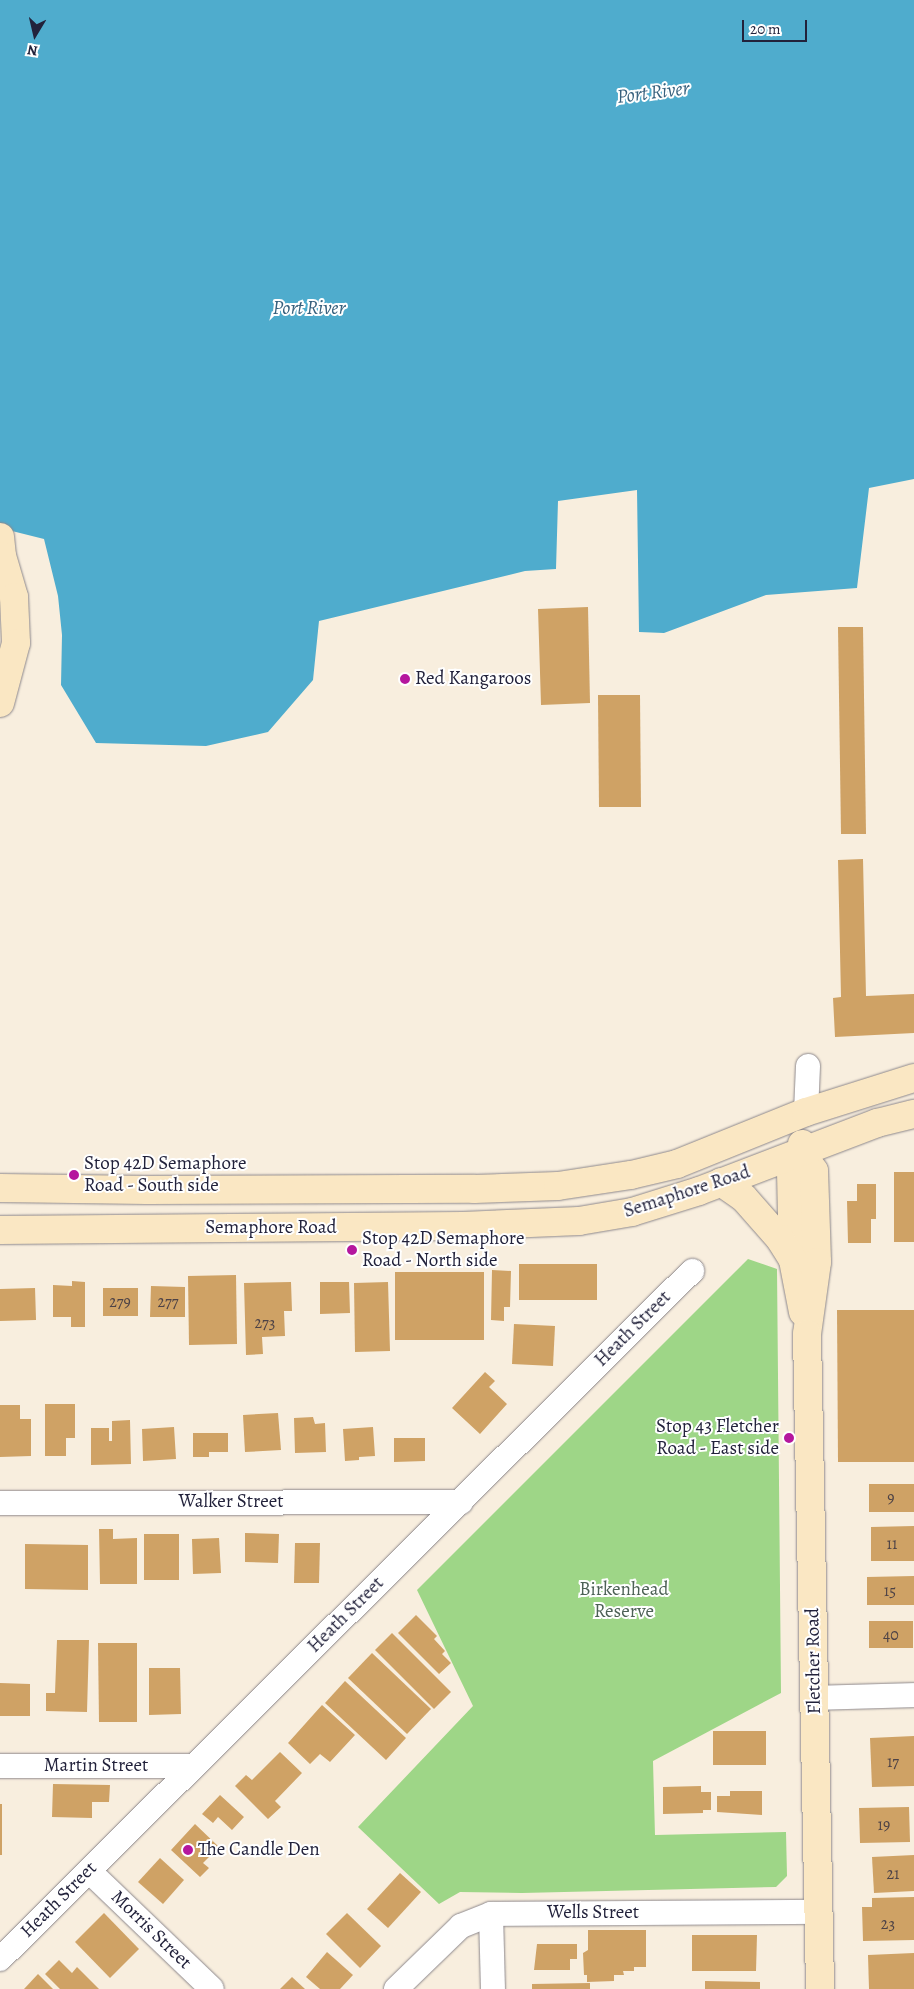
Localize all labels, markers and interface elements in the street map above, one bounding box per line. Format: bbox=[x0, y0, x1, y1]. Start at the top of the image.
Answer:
north arrow bbox=[10, 10, 60, 60]
scale bar bbox=[744, 10, 809, 42]
text: 20 m bbox=[750, 19, 781, 39]
text: N bbox=[26, 40, 39, 60]
water label: Port River bbox=[615, 76, 691, 108]
water label: Port River bbox=[273, 295, 345, 319]
place label: Red Kangaroos bbox=[415, 668, 531, 690]
marker: Red Kangaroos bbox=[399, 673, 411, 685]
place label: Stop 42D Semaphore Road - South side bbox=[84, 1153, 246, 1197]
street label: Semaphore Road bbox=[621, 1161, 753, 1223]
marker: Stop 42D Semaphore Road - South side bbox=[68, 1169, 80, 1181]
street label: Semaphore Road bbox=[205, 1217, 337, 1239]
place label: Stop 42D Semaphore Road - North side bbox=[362, 1228, 524, 1272]
marker: Stop 42D Semaphore Road - North side bbox=[346, 1244, 358, 1256]
street label: Heath Street bbox=[590, 1286, 676, 1372]
house number: 279 bbox=[109, 1292, 131, 1312]
house number: 277 bbox=[157, 1292, 179, 1312]
house number: 273 bbox=[255, 1313, 275, 1333]
place label: Stop 43 Fletcher Road - East side bbox=[656, 1416, 779, 1460]
marker: Stop 43 Fletcher Road - East side bbox=[783, 1432, 795, 1444]
house number: 9 bbox=[887, 1488, 895, 1508]
street label: Walker Street bbox=[178, 1491, 284, 1513]
house number: 11 bbox=[887, 1534, 897, 1554]
street label: Heath Street bbox=[303, 1572, 389, 1658]
park label: Birkenhead Reserve bbox=[579, 1579, 669, 1623]
house number: 15 bbox=[884, 1581, 896, 1601]
street label: Fletcher Road bbox=[802, 1608, 826, 1714]
house number: 40 bbox=[883, 1625, 899, 1645]
house number: 17 bbox=[887, 1752, 899, 1772]
street label: Martin Street bbox=[44, 1755, 148, 1777]
house number: 19 bbox=[878, 1815, 890, 1835]
place label: The Candle Den bbox=[198, 1839, 320, 1861]
marker: The Candle Den bbox=[182, 1844, 194, 1856]
street label: Heath Street bbox=[16, 1857, 102, 1943]
house number: 21 bbox=[886, 1864, 900, 1884]
street label: Morris Street bbox=[106, 1886, 196, 1974]
street label: Wells Street bbox=[547, 1902, 639, 1924]
house number: 23 bbox=[881, 1914, 895, 1934]

